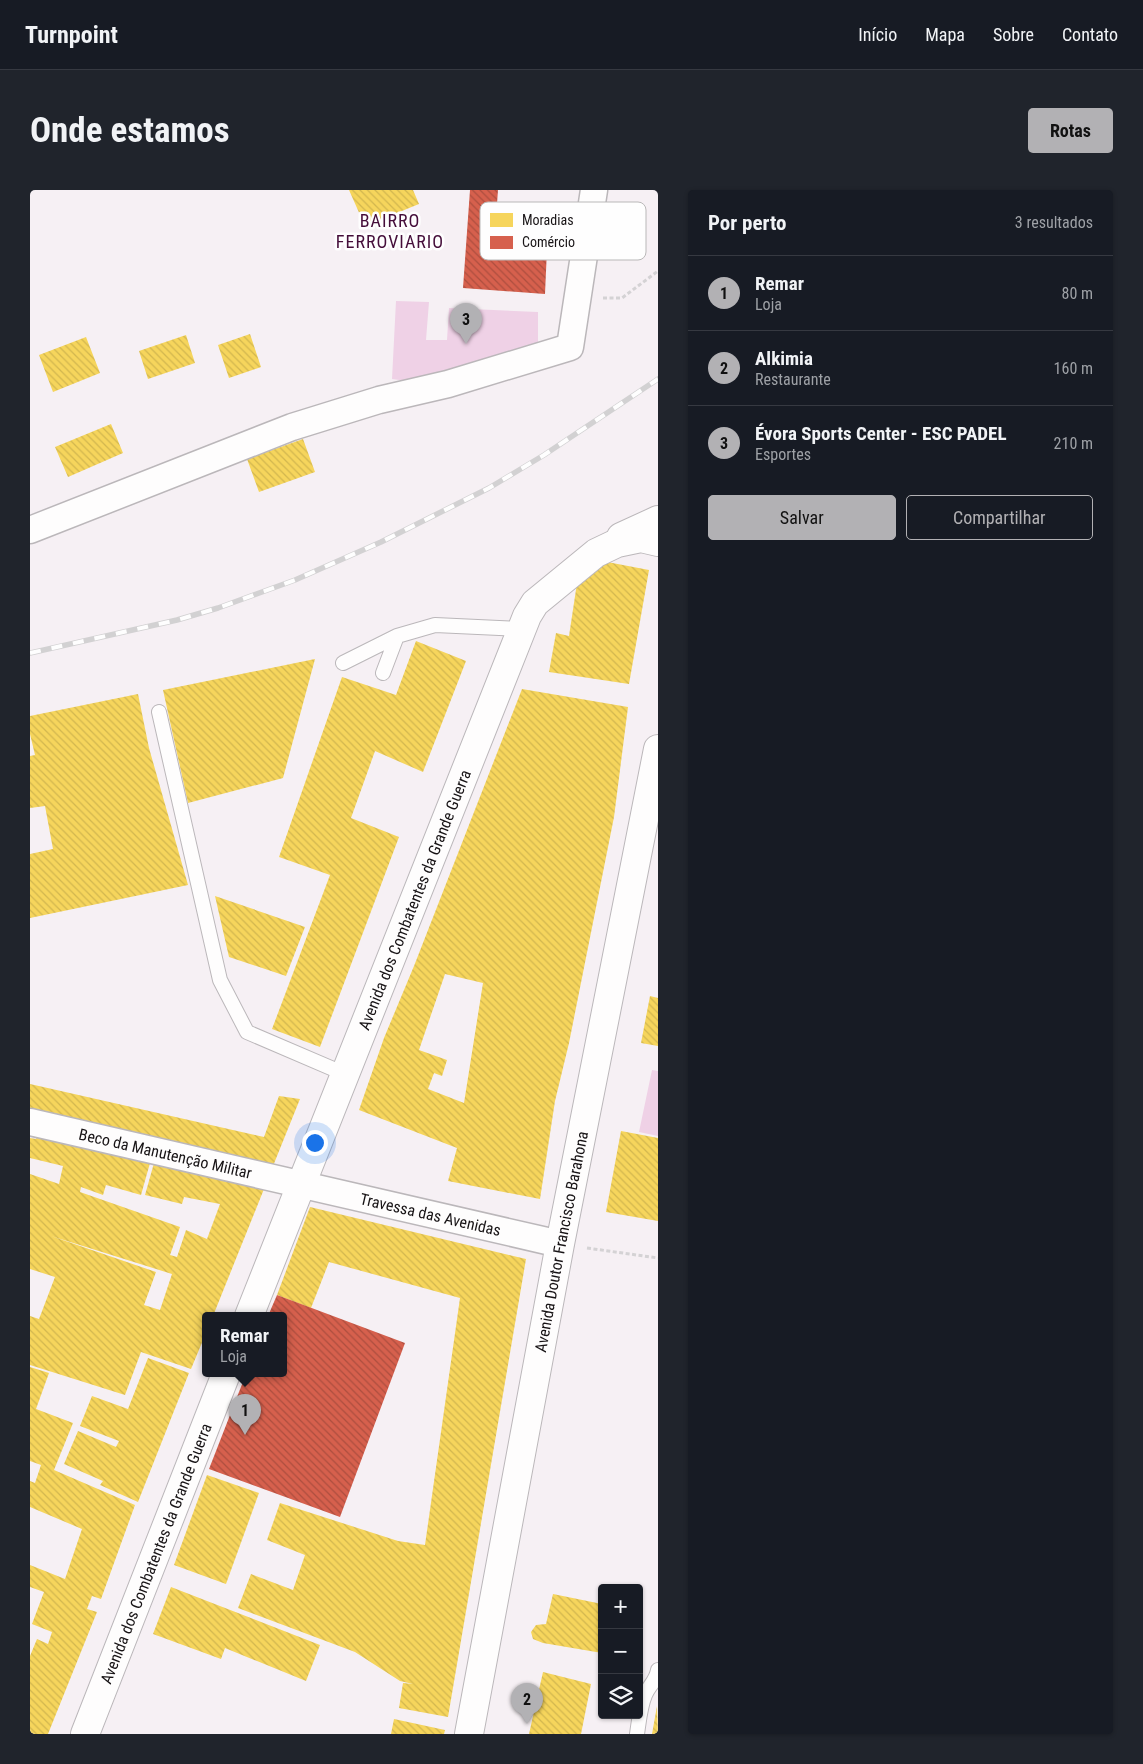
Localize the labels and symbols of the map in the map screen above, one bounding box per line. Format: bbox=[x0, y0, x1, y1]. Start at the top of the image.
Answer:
legend bbox=[480, 202, 646, 260]
district label: BAIRRO FERROVIARIO bbox=[336, 210, 444, 252]
text: Moradias bbox=[522, 212, 574, 228]
text: Comércio bbox=[522, 234, 575, 250]
pin: 3 bbox=[450, 303, 482, 344]
street label: Avenida dos Combatentes da Grande Guerra bbox=[355, 767, 475, 1033]
street label: Beco da Manutenção Militar bbox=[77, 1125, 254, 1183]
your location bbox=[302, 1130, 328, 1156]
street label: Avenida Doutor Francisco Barahona bbox=[531, 1130, 592, 1354]
street label: Travessa das Avenidas bbox=[358, 1189, 503, 1240]
pin: 1 bbox=[229, 1394, 261, 1435]
street label: Avenida dos Combatentes da Grande Guerra bbox=[97, 1421, 216, 1687]
pin: 2 bbox=[511, 1683, 543, 1724]

